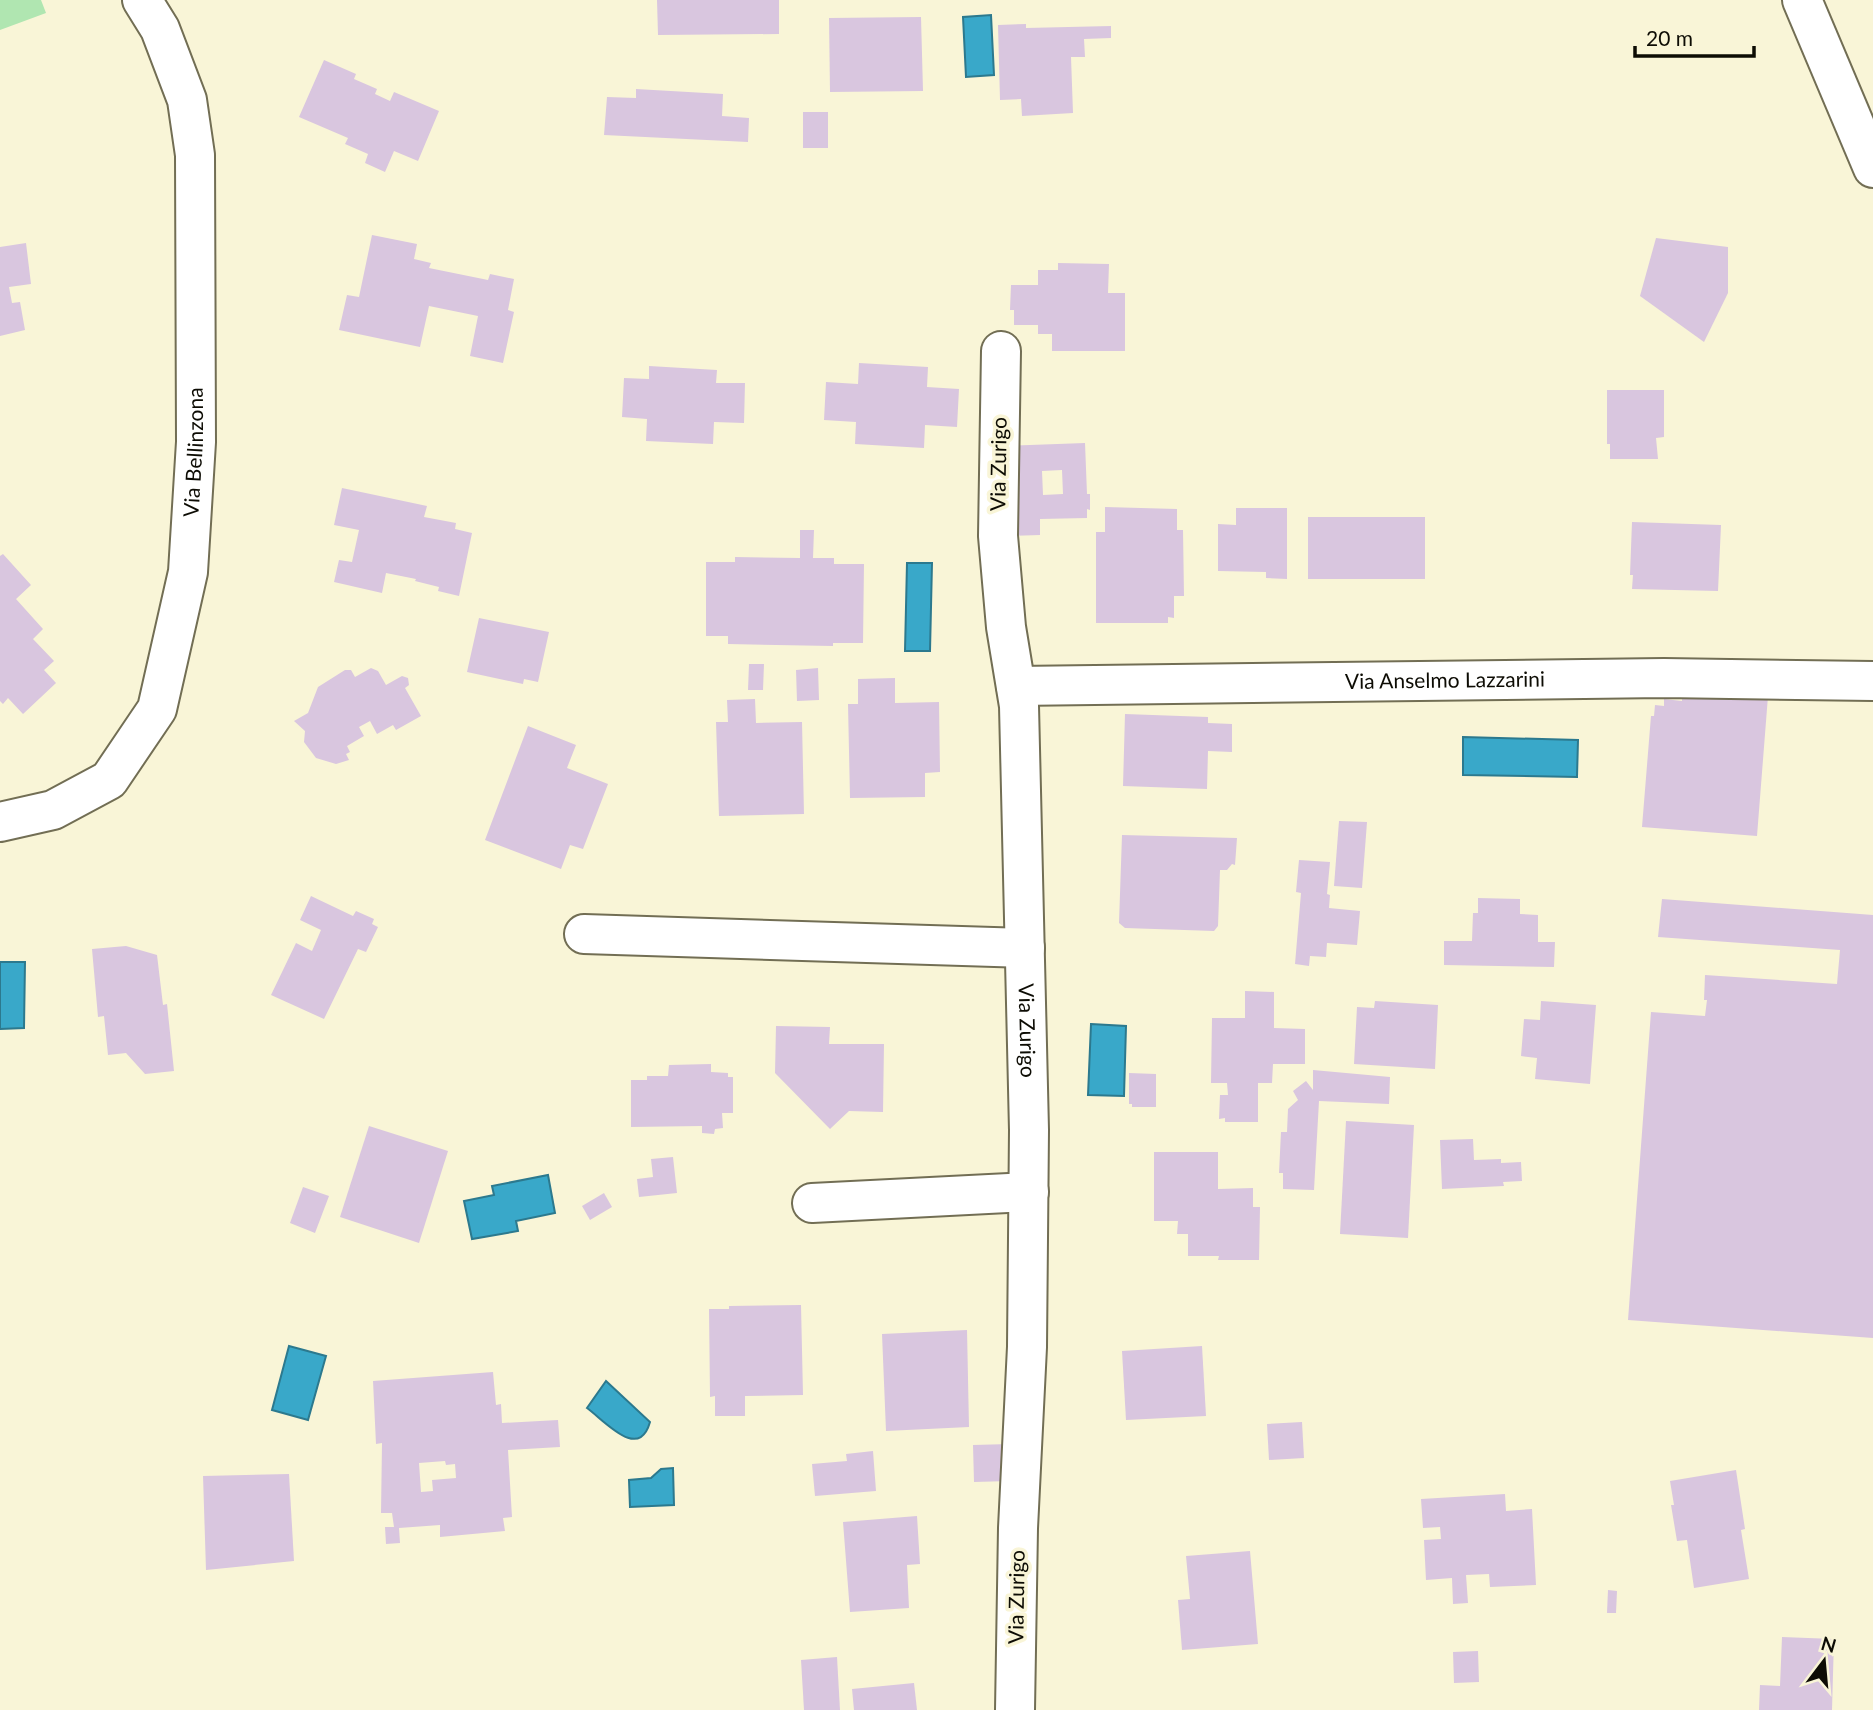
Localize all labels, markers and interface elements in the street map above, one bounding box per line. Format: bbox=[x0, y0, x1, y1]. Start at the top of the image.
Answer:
scale bar bbox=[1635, 14, 1754, 58]
text: 20 m bbox=[1646, 25, 1693, 50]
street label: Via Bellinzona bbox=[177, 387, 207, 518]
street label: Via Zurigo bbox=[984, 417, 1011, 511]
street label: Via Anselmo Lazzarini bbox=[1345, 665, 1545, 693]
street label: Via Zurigo bbox=[1015, 983, 1042, 1078]
street label: Via Zurigo bbox=[1002, 1550, 1029, 1644]
north arrow bbox=[1789, 1626, 1859, 1696]
text: N bbox=[1819, 1631, 1839, 1657]

